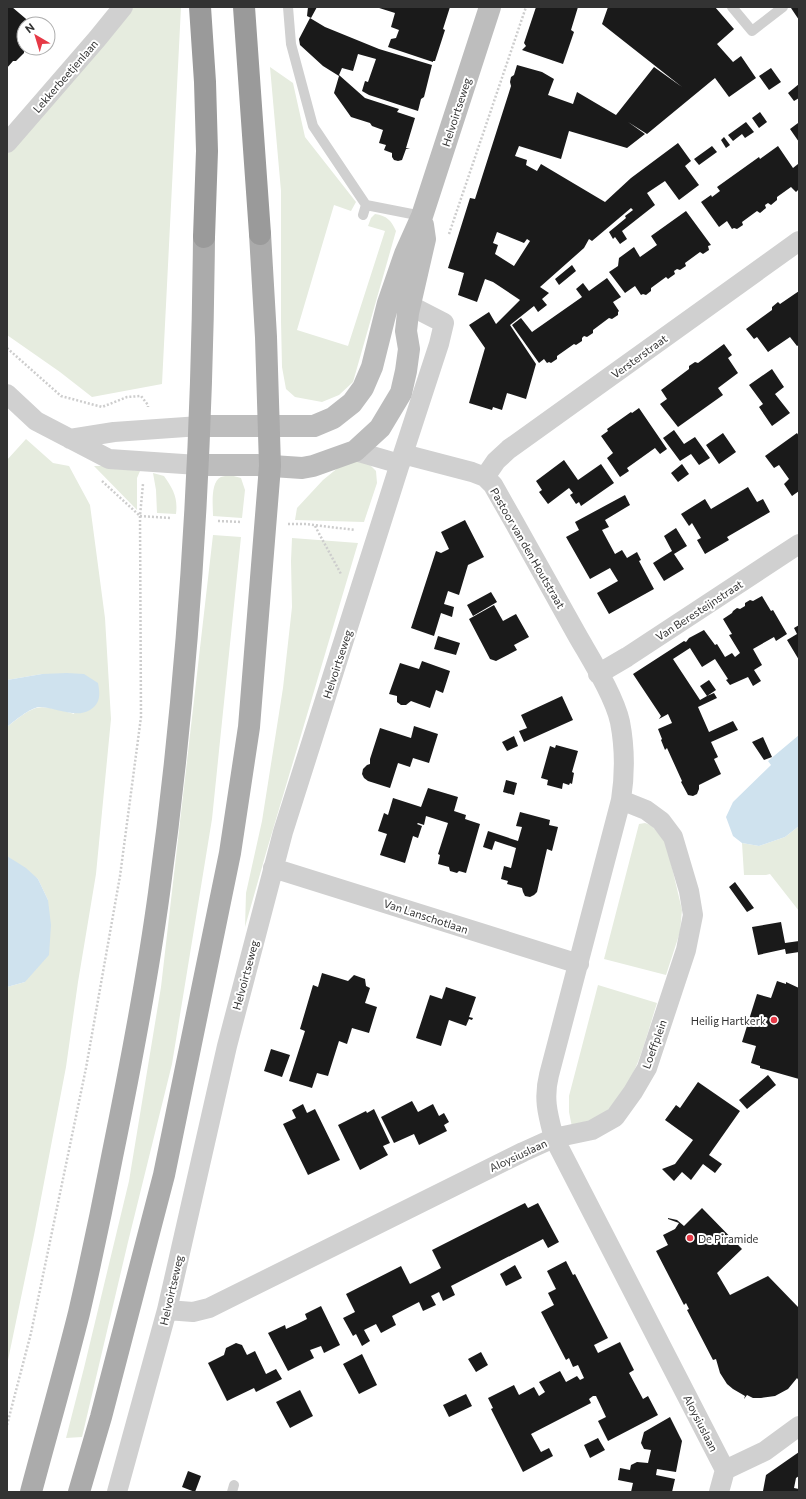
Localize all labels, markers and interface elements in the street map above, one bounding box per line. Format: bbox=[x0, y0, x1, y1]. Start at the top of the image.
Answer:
north arrow bbox=[16, 16, 56, 56]
text: N bbox=[22, 20, 37, 35]
street label: Lekkerbeetjenlaan bbox=[30, 37, 100, 115]
street label: Helvoirtseweg bbox=[439, 76, 473, 148]
street label: Versterstraat bbox=[608, 331, 670, 381]
street label: Pastoor van den Houtstraat bbox=[488, 485, 568, 611]
street label: Van Beresteijnstraat bbox=[653, 577, 745, 643]
street label: Helvoirtseweg bbox=[320, 628, 354, 700]
street label: Van Lanschotlaan bbox=[382, 896, 470, 936]
street label: Helvoirtseweg bbox=[229, 939, 261, 1011]
place label: Heilig Hartkerk bbox=[691, 1014, 766, 1027]
marker: Heilig Hartkerk bbox=[769, 1015, 779, 1025]
street label: Loeffplein bbox=[639, 1018, 669, 1070]
street label: Aloysiuslaan bbox=[487, 1136, 549, 1174]
place label: De Piramide bbox=[698, 1232, 759, 1245]
marker: De Piramide bbox=[685, 1233, 695, 1243]
street label: Helvoirtseweg bbox=[157, 1254, 185, 1326]
street label: Aloysiuslaan bbox=[681, 1392, 721, 1454]

